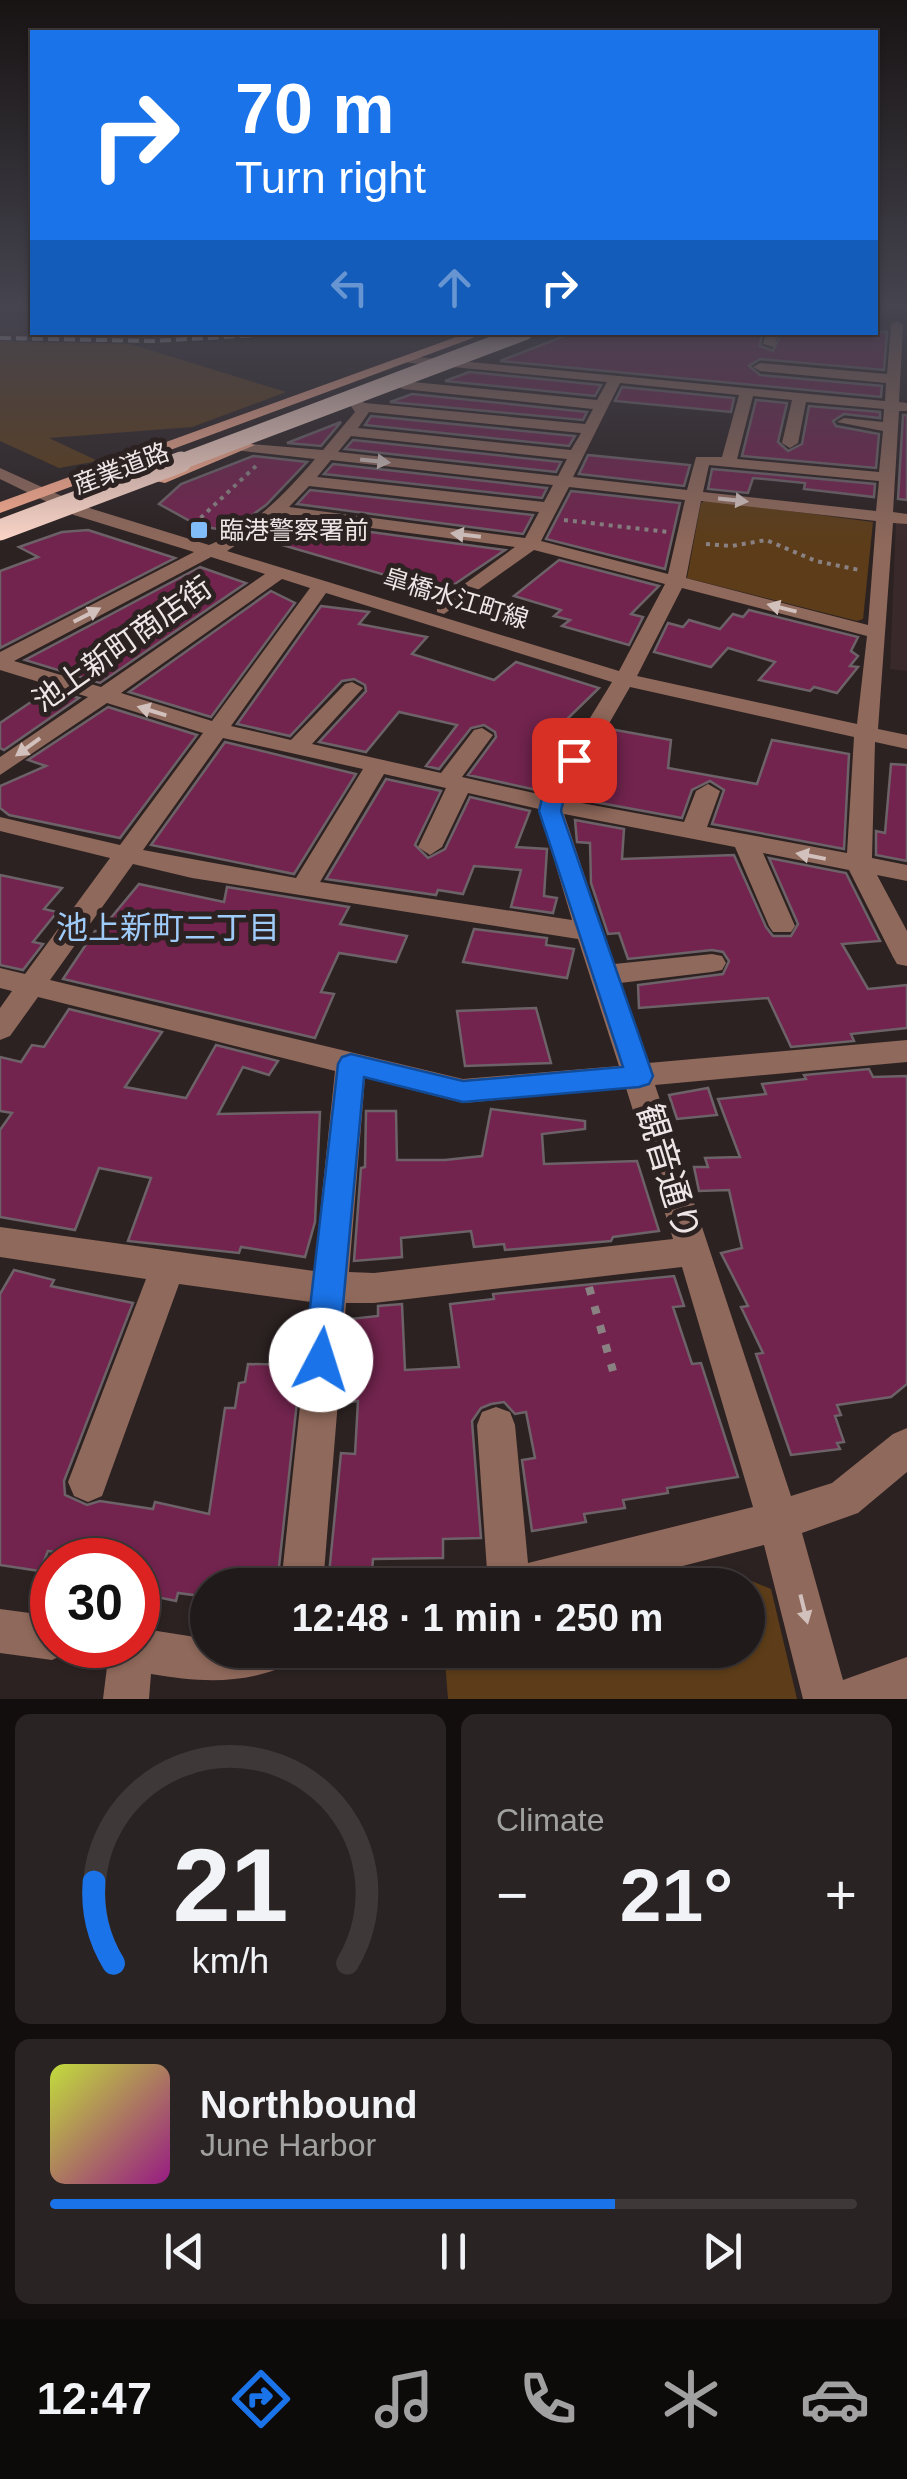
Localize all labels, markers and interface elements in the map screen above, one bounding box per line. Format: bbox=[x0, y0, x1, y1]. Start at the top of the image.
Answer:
icon: right bbox=[70, 70, 200, 200]
text: 70 m bbox=[235, 70, 395, 148]
text: Turn right bbox=[235, 152, 426, 203]
icon: left bbox=[322, 260, 377, 315]
icon: ahead bbox=[427, 260, 482, 315]
icon: right bbox=[532, 260, 587, 315]
street label: 産業道路 bbox=[69, 437, 173, 499]
one-way arrow bbox=[360, 453, 391, 469]
one-way arrow bbox=[718, 492, 749, 508]
place label: 臨港警察署前 bbox=[219, 516, 369, 544]
marker: 臨港警察署前 bbox=[188, 519, 210, 541]
one-way arrow bbox=[450, 527, 481, 543]
street label: 皐橋水江町線 bbox=[380, 563, 532, 633]
street label: 池上新町商店街 bbox=[27, 570, 217, 718]
one-way arrow bbox=[766, 600, 797, 616]
one-way arrow bbox=[72, 607, 101, 624]
one-way arrow bbox=[136, 703, 167, 718]
pin bbox=[532, 718, 617, 803]
icon: arrive bbox=[547, 733, 602, 788]
one-way arrow bbox=[14, 737, 41, 757]
one-way arrow bbox=[795, 847, 826, 863]
district label: 池上新町二丁目 bbox=[56, 910, 280, 946]
street label: 観音通り bbox=[630, 1099, 708, 1245]
position arrow bbox=[269, 1308, 373, 1412]
speed limit sign: 30 bbox=[30, 1538, 160, 1668]
one-way arrow bbox=[796, 1594, 812, 1625]
text: 12:48 · 1 min · 250 m bbox=[292, 1597, 663, 1639]
text: Climate bbox=[496, 1802, 604, 1838]
text: 21 bbox=[173, 1827, 288, 1943]
text: 21° bbox=[620, 1853, 733, 1937]
text: − bbox=[496, 1864, 528, 1926]
text: + bbox=[825, 1864, 857, 1926]
text: km/h bbox=[192, 1941, 269, 1981]
text: Northbound bbox=[200, 2084, 417, 2126]
text: June Harbor bbox=[200, 2127, 376, 2163]
icon: previous bbox=[157, 2224, 212, 2279]
icon: pause bbox=[426, 2224, 481, 2279]
icon: next bbox=[695, 2224, 750, 2279]
icon: directions bbox=[226, 2364, 296, 2434]
icon: music bbox=[369, 2364, 439, 2434]
icon: phone bbox=[513, 2364, 583, 2434]
icon: climate bbox=[656, 2364, 726, 2434]
icon: car bbox=[800, 2364, 870, 2434]
text: 12:47 bbox=[37, 2373, 152, 2424]

